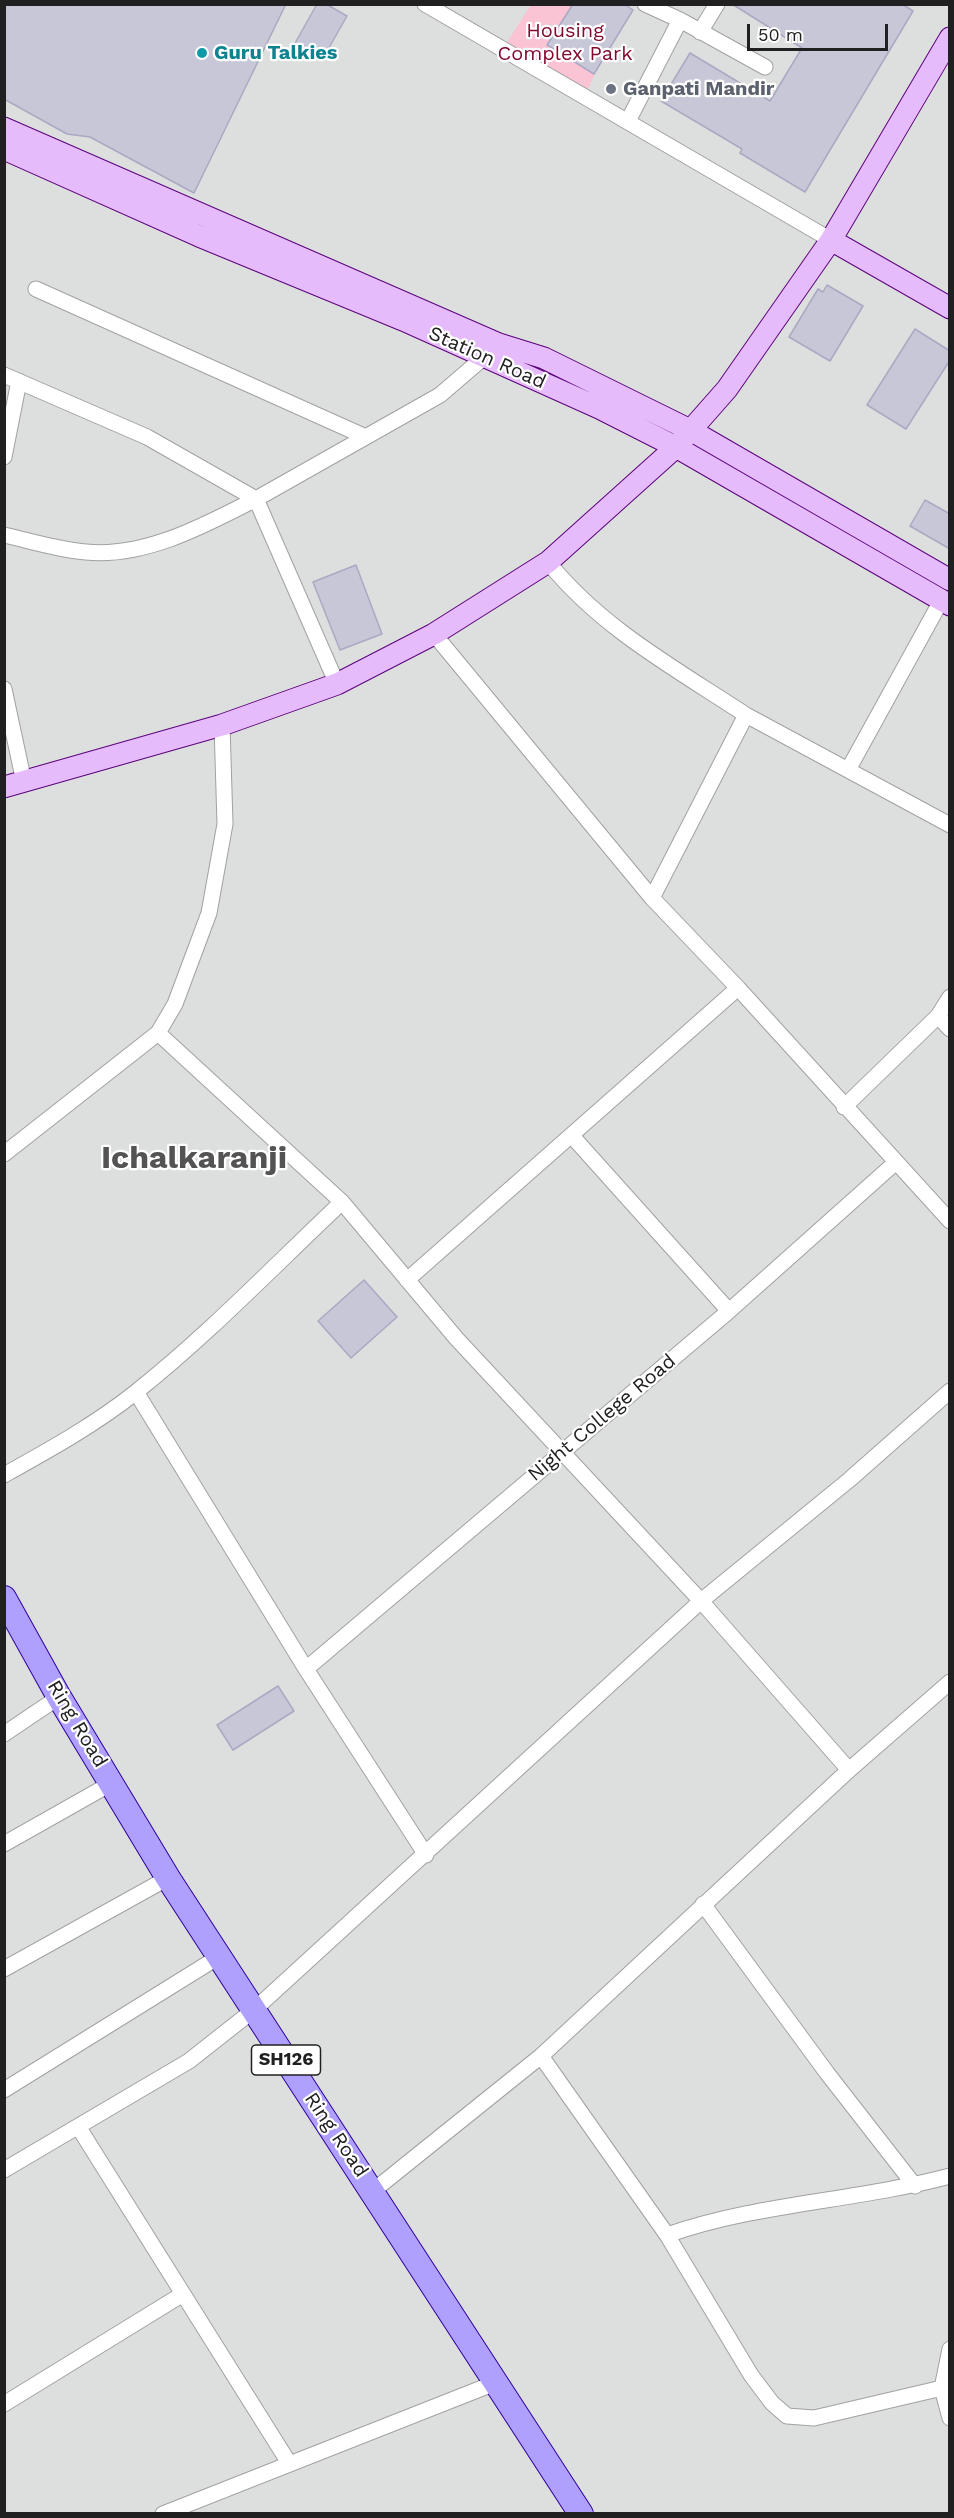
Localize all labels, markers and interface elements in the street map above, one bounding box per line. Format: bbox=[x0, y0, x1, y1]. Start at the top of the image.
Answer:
scale bar bbox=[750, 12, 891, 50]
park label: Housing Complex Park bbox=[497, 19, 633, 66]
text: 50 m bbox=[758, 24, 803, 45]
place label: Guru Talkies bbox=[214, 41, 337, 65]
marker: Guru Talkies bbox=[195, 46, 209, 60]
place label: Ganpati Mandir bbox=[623, 77, 774, 101]
marker: Ganpati Mandir bbox=[604, 82, 618, 96]
street label: Station Road bbox=[425, 321, 549, 395]
district label: Ichalkaranji bbox=[101, 1140, 287, 1178]
street label: Night College Road bbox=[523, 1349, 681, 1487]
street label: Ring Road bbox=[42, 1676, 112, 1772]
road number: SH126 bbox=[252, 2045, 320, 2075]
street label: Ring Road bbox=[299, 2088, 373, 2182]

